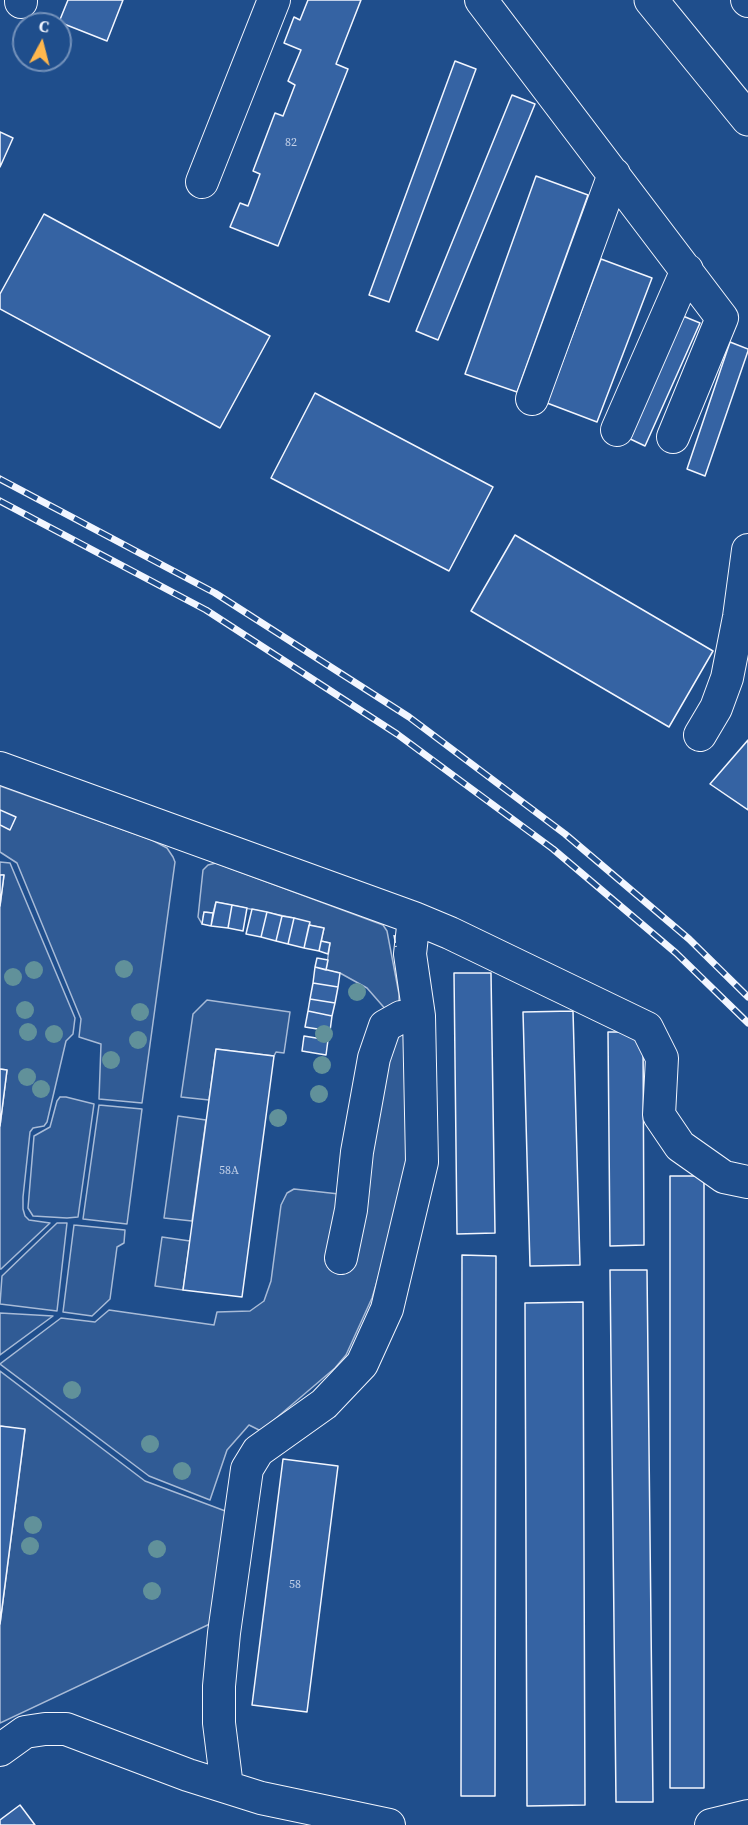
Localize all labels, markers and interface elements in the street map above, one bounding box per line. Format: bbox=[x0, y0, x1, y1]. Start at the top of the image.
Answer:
north arrow bbox=[12, 12, 72, 72]
text: С bbox=[38, 15, 50, 38]
house number: 82 bbox=[285, 136, 297, 150]
house number: 58А bbox=[219, 1164, 239, 1178]
house number: 58 bbox=[289, 1578, 301, 1592]

